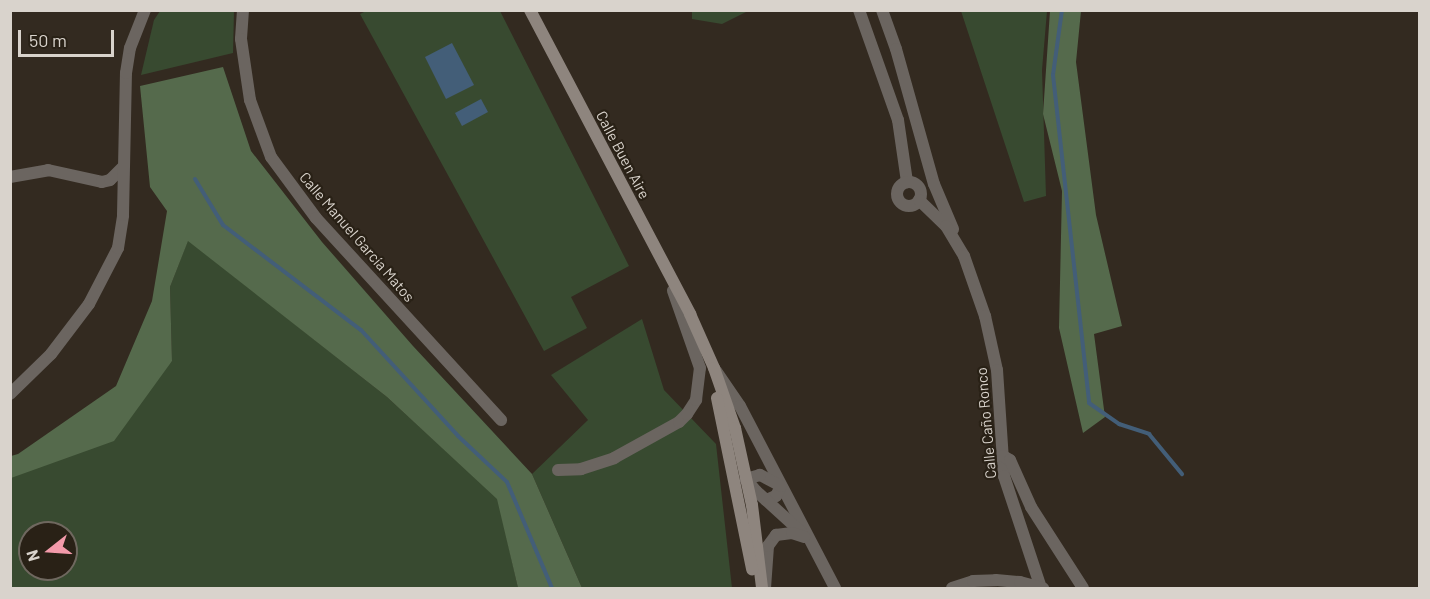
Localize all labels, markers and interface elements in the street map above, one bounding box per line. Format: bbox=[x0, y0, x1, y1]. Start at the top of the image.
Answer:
scale bar bbox=[21, 18, 117, 56]
text: 50 m bbox=[29, 29, 67, 51]
street label: Calle Buen Aire bbox=[592, 108, 654, 202]
street label: Calle Manuel García Matos bbox=[296, 168, 418, 306]
street label: Calle Caño Ronco bbox=[972, 367, 1000, 479]
north arrow bbox=[18, 521, 78, 581]
text: N bbox=[22, 548, 43, 564]

